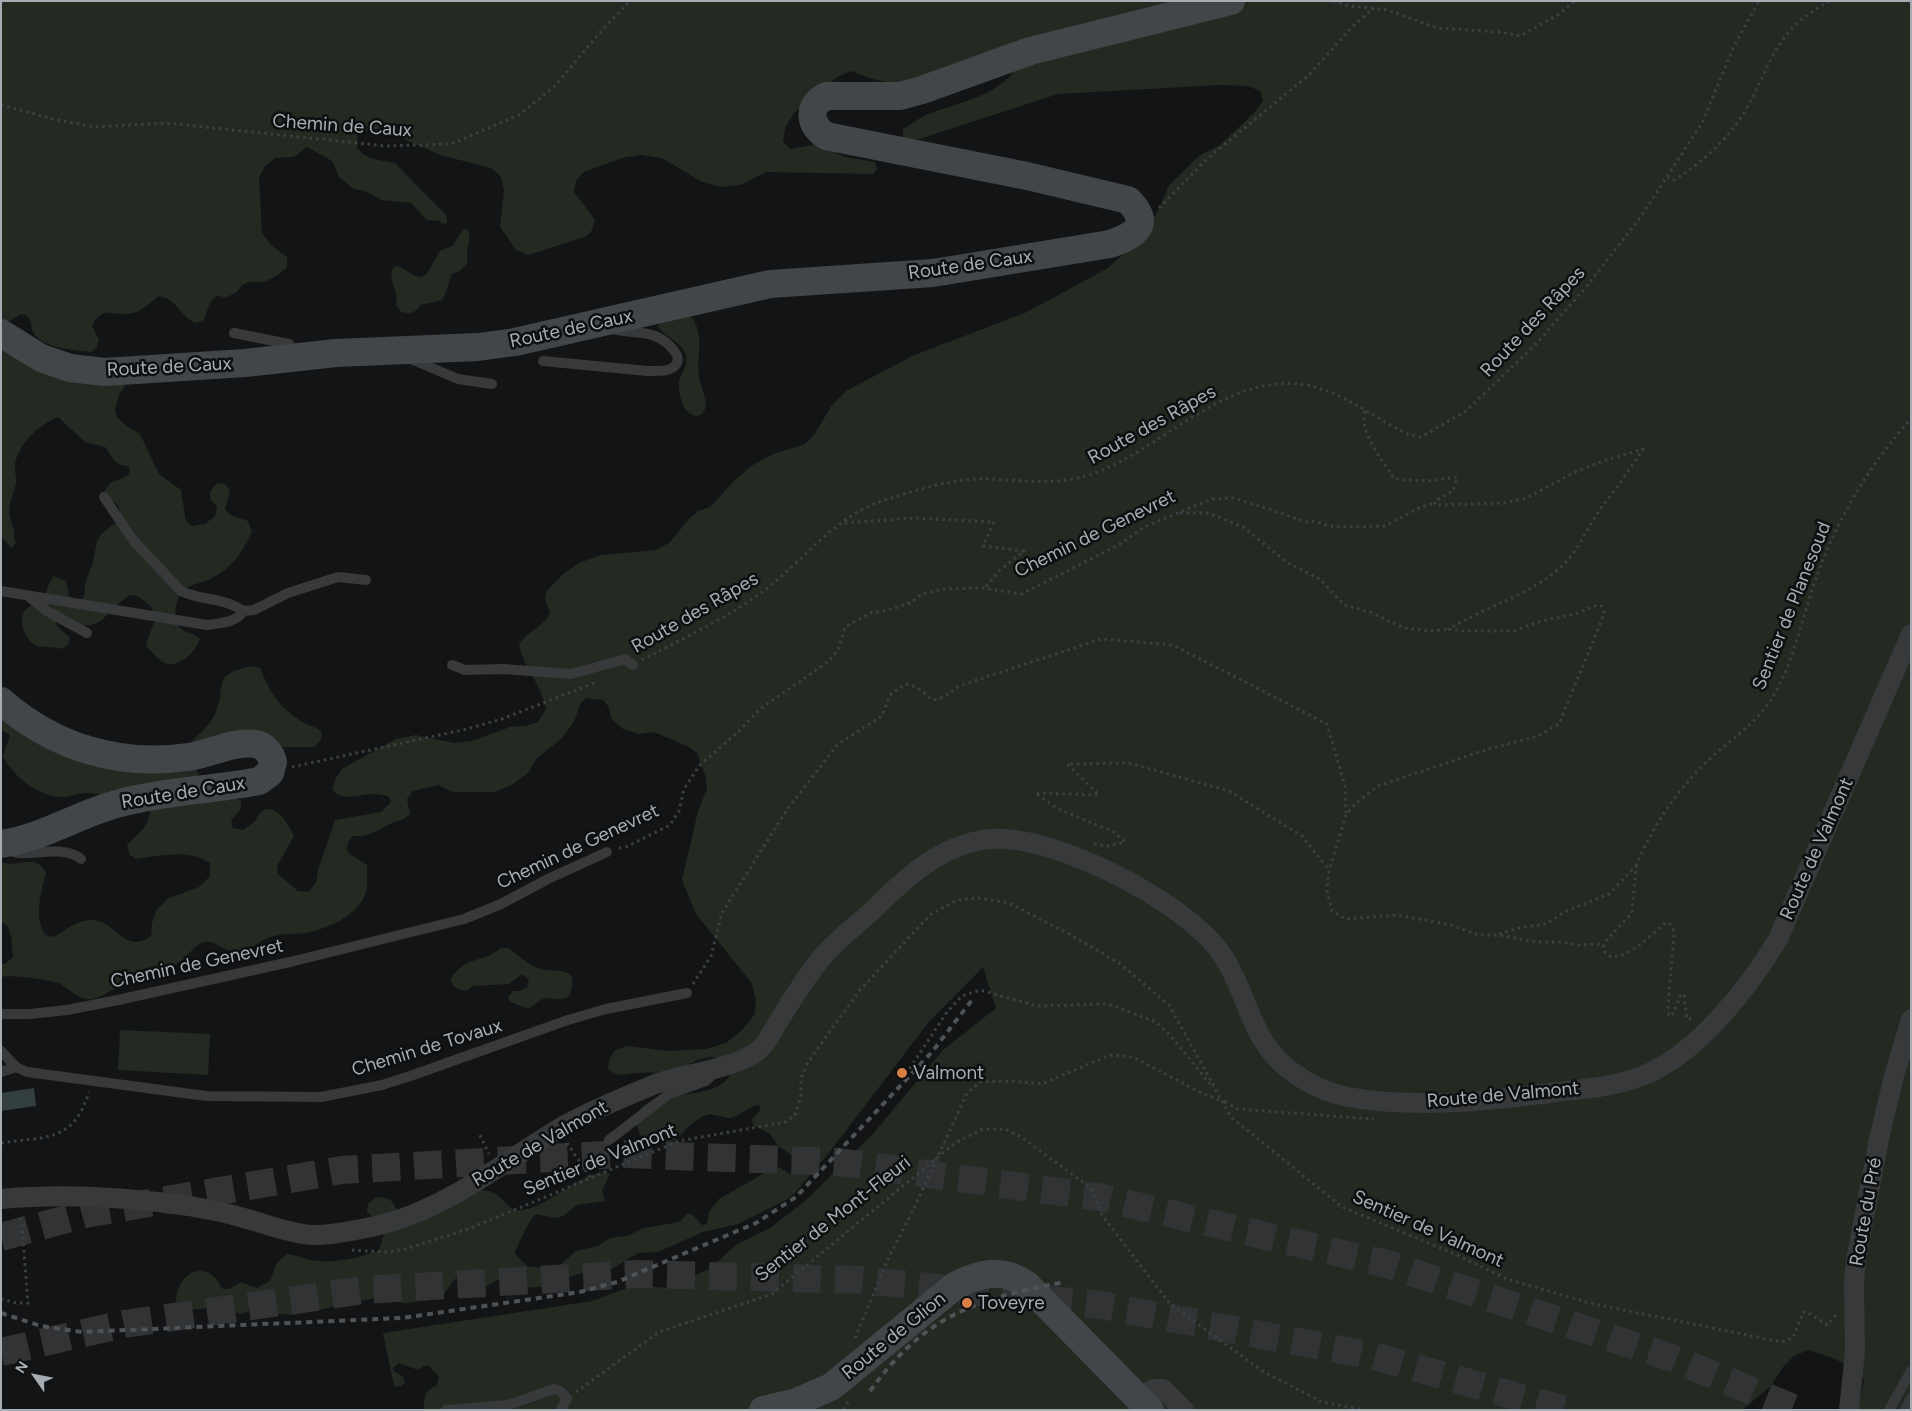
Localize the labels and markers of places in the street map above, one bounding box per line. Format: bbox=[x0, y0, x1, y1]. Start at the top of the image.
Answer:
place label: Valmont bbox=[913, 1062, 984, 1084]
marker: Valmont bbox=[895, 1066, 909, 1080]
place label: Toveyre bbox=[978, 1292, 1045, 1314]
marker: Toveyre bbox=[960, 1296, 974, 1310]

